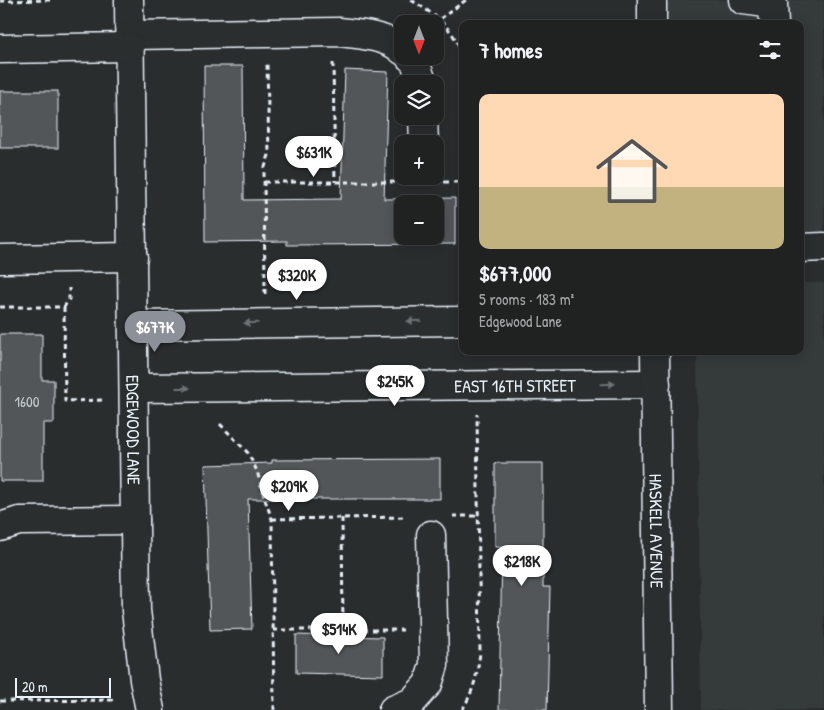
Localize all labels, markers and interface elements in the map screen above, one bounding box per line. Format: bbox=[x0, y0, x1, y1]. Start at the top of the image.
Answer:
north arrow bbox=[394, 15, 444, 65]
map controls bbox=[394, 15, 444, 245]
text: 7 homes bbox=[479, 36, 542, 65]
icon: filters bbox=[756, 36, 784, 64]
button: layers bbox=[394, 75, 444, 125]
icon: home bbox=[587, 126, 677, 216]
button: + bbox=[394, 135, 444, 185]
pin: $631K bbox=[279, 136, 349, 178]
text: $631K bbox=[296, 141, 332, 163]
button: − bbox=[394, 195, 444, 245]
pin: $320K bbox=[262, 258, 332, 301]
text: $677,000 bbox=[479, 259, 551, 288]
text: $320K bbox=[278, 264, 316, 286]
text: 5 rooms · 183 m² bbox=[479, 288, 574, 310]
pin: $677K bbox=[120, 310, 190, 353]
text: Edgewood Lane bbox=[479, 310, 562, 332]
text: $677K bbox=[136, 316, 174, 338]
one-way arrow bbox=[406, 317, 422, 325]
one-way arrow bbox=[243, 319, 259, 327]
pin: $245K bbox=[360, 364, 430, 407]
text: $245K bbox=[377, 370, 413, 392]
street label: EAST 16TH STREET bbox=[454, 372, 576, 398]
street label: EDGEWOOD LANE bbox=[121, 375, 147, 485]
one-way arrow bbox=[600, 380, 616, 388]
one-way arrow bbox=[175, 383, 191, 391]
house number: 1600 bbox=[15, 391, 40, 412]
pin: $209K bbox=[254, 470, 324, 512]
street label: HASKELL AVENUE bbox=[644, 473, 670, 589]
text: $209K bbox=[270, 475, 308, 497]
pin: $218K bbox=[487, 544, 557, 587]
text: $218K bbox=[504, 550, 540, 572]
pin: $514K bbox=[304, 612, 374, 655]
text: $514K bbox=[321, 618, 357, 640]
scale bar bbox=[15, 675, 111, 698]
text: 20 m bbox=[22, 677, 48, 696]

